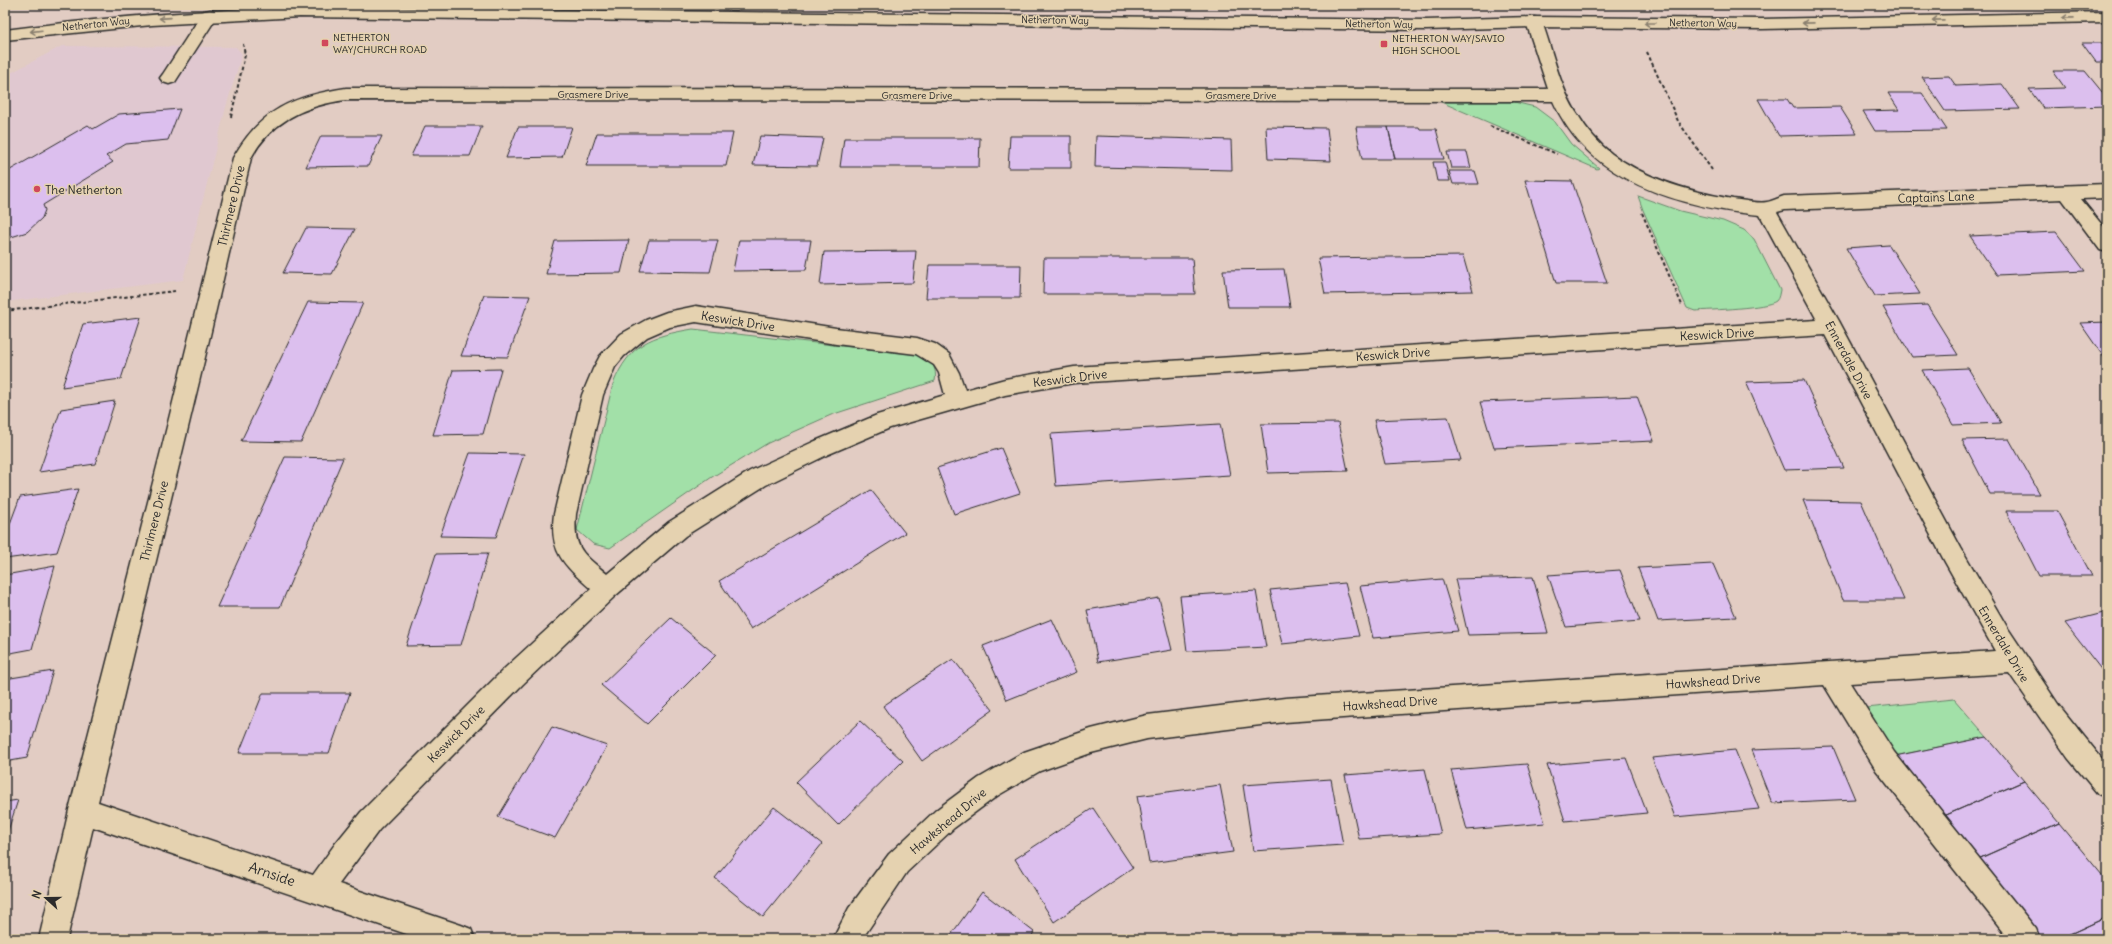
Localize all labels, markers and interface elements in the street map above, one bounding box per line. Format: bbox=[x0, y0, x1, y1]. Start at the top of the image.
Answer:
street label: Netherton Way bbox=[1021, 13, 1089, 27]
street label: Netherton Way bbox=[61, 14, 131, 34]
one-way arrow bbox=[159, 14, 172, 21]
one-way arrow bbox=[2062, 14, 2075, 22]
street label: Netherton Way bbox=[1669, 16, 1737, 30]
one-way arrow bbox=[1932, 16, 1945, 24]
street label: Netherton Way bbox=[1345, 17, 1413, 31]
one-way arrow bbox=[1644, 19, 1657, 26]
one-way arrow bbox=[1802, 19, 1815, 27]
one-way arrow bbox=[30, 27, 43, 35]
place label: NETHERTON WAY/CHURCH ROAD bbox=[333, 31, 427, 56]
place label: NETHERTON WAY/SAVIO HIGH SCHOOL bbox=[1392, 32, 1505, 57]
marker: NETHERTON WAY/CHURCH ROAD bbox=[320, 38, 330, 48]
marker: NETHERTON WAY/SAVIO HIGH SCHOOL bbox=[1379, 39, 1389, 49]
street label: Grasmere Drive bbox=[558, 88, 628, 101]
street label: Grasmere Drive bbox=[882, 89, 952, 102]
street label: Grasmere Drive bbox=[1206, 89, 1276, 102]
street label: Thirlmere Drive bbox=[214, 164, 248, 248]
place label: The Netherton bbox=[45, 182, 122, 197]
marker: The Netherton bbox=[32, 184, 42, 194]
street label: Captains Lane bbox=[1897, 188, 1975, 206]
street label: Keswick Drive bbox=[700, 308, 776, 334]
street label: Ennerdale Drive bbox=[1822, 318, 1876, 402]
street label: Keswick Drive bbox=[1679, 325, 1755, 343]
street label: Keswick Drive bbox=[1355, 344, 1431, 364]
street label: Keswick Drive bbox=[1032, 366, 1108, 390]
street label: Thirlmere Drive bbox=[137, 479, 171, 563]
street label: Ennerdale Drive bbox=[1975, 603, 2033, 685]
street label: Hawkshead Drive bbox=[1665, 670, 1761, 692]
street label: Hawkshead Drive bbox=[1342, 692, 1438, 714]
street label: Keswick Drive bbox=[424, 702, 488, 766]
street label: Hawkshead Drive bbox=[907, 785, 989, 857]
street label: Arnside bbox=[246, 858, 298, 890]
north arrow bbox=[26, 878, 66, 918]
text: N bbox=[29, 888, 45, 900]

